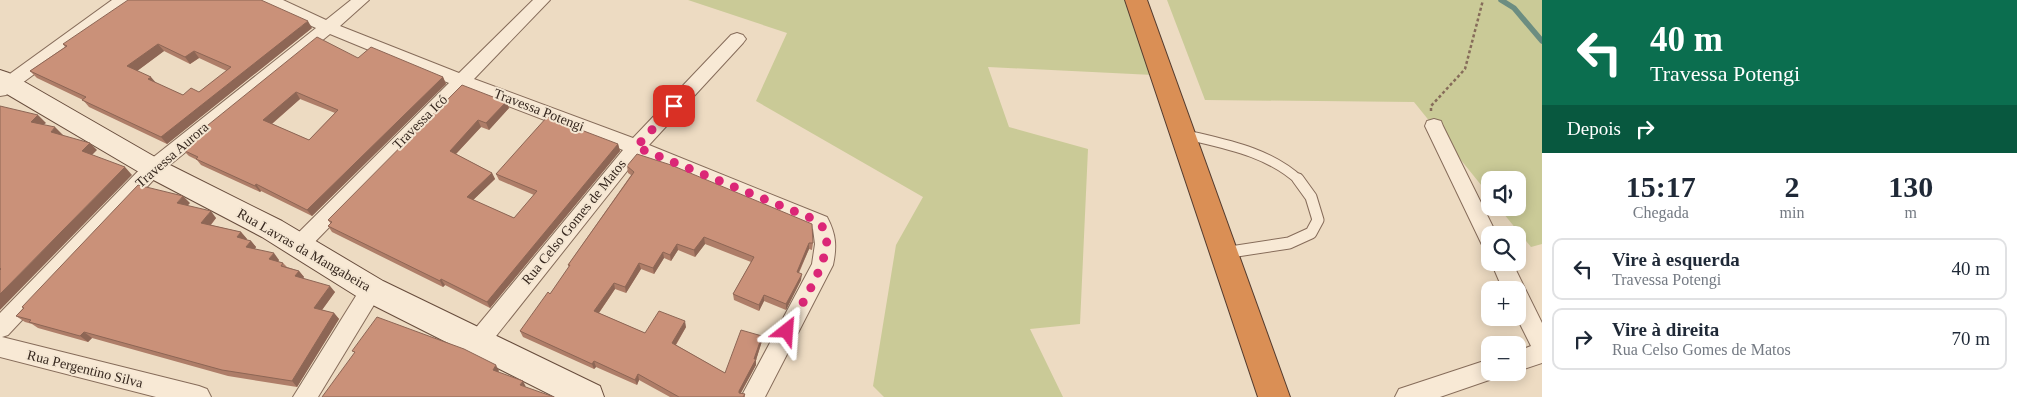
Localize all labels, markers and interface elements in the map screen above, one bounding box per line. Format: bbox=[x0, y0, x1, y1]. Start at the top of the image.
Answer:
icon: left bbox=[1567, 20, 1632, 85]
text: 40 m bbox=[1650, 20, 1723, 59]
text: Travessa Potengi bbox=[1650, 61, 1800, 86]
pin bbox=[653, 85, 695, 127]
street label: Travessa Potengi bbox=[492, 86, 586, 134]
street label: Travessa Icó bbox=[390, 92, 450, 152]
icon: arrive bbox=[660, 92, 688, 120]
icon: right bbox=[1631, 115, 1659, 143]
text: Depois bbox=[1567, 118, 1621, 139]
street label: Travessa Aurora bbox=[132, 119, 212, 191]
street label: Rua Celso Gomes de Matos bbox=[519, 157, 629, 287]
text: 15:17 bbox=[1626, 170, 1696, 203]
text: 2 bbox=[1784, 170, 1799, 203]
text: 130 bbox=[1888, 170, 1933, 203]
map controls bbox=[1481, 171, 1526, 381]
button: sound bbox=[1481, 171, 1526, 216]
text: Chegada bbox=[1633, 204, 1689, 221]
text: min bbox=[1780, 204, 1804, 221]
text: m bbox=[1904, 204, 1917, 221]
street label: Rua Lavras da Mangabeira bbox=[235, 206, 374, 295]
button: search bbox=[1481, 226, 1526, 271]
text: Vire à esquerda bbox=[1612, 249, 1740, 270]
icon: left bbox=[1569, 255, 1597, 283]
text: 40 m bbox=[1951, 258, 1990, 279]
text: Travessa Potengi bbox=[1612, 271, 1721, 288]
button: + bbox=[1481, 281, 1526, 326]
position arrow bbox=[760, 304, 812, 356]
text: Vire à direita bbox=[1612, 319, 1719, 340]
icon: right bbox=[1569, 325, 1597, 353]
text: 70 m bbox=[1951, 328, 1990, 349]
button: − bbox=[1481, 336, 1526, 381]
text: Rua Celso Gomes de Matos bbox=[1612, 341, 1791, 358]
street label: Rua Pergentino Silva bbox=[26, 347, 145, 391]

